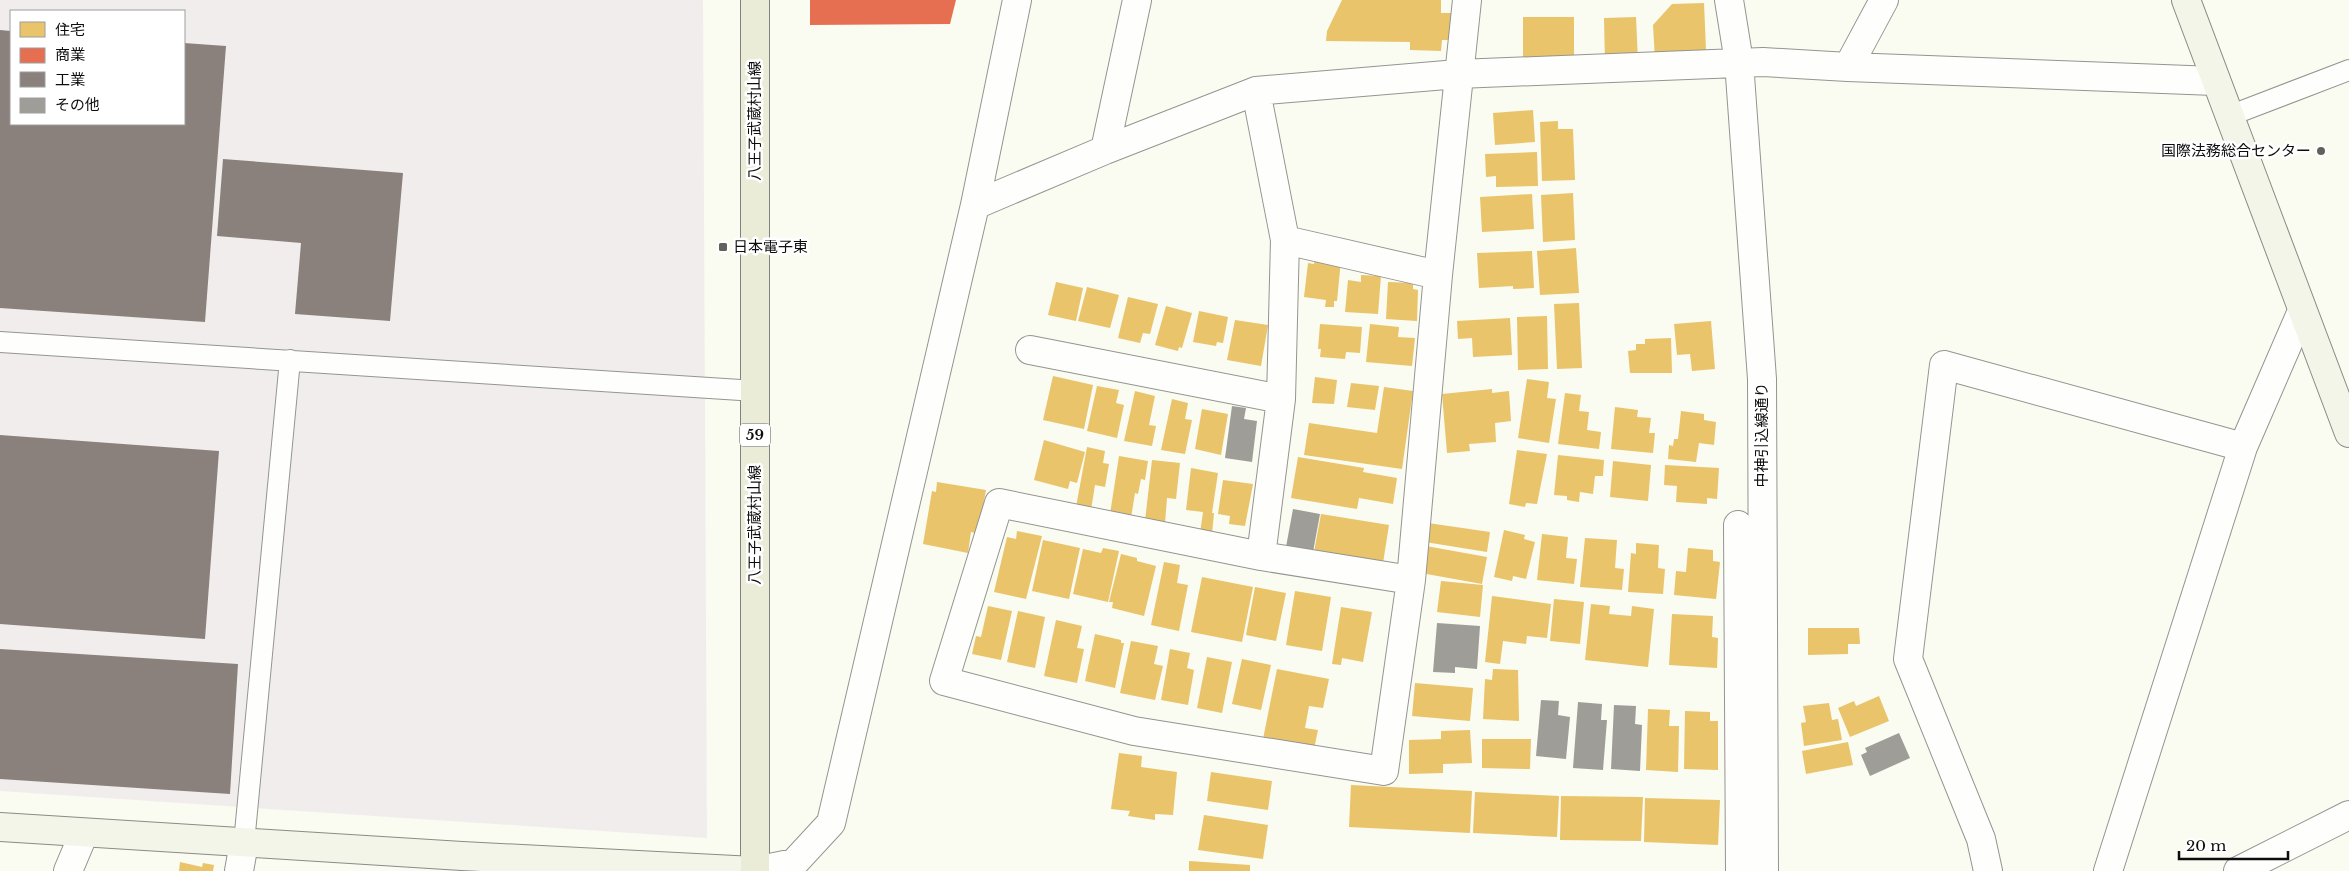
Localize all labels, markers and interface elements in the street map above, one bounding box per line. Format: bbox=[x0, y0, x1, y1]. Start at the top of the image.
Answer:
legend bbox=[10, 10, 185, 125]
text: 住宅 bbox=[55, 20, 85, 39]
text: 商業 bbox=[55, 45, 85, 64]
street label: 八王子武蔵村山線 bbox=[745, 61, 764, 181]
text: 工業 bbox=[55, 70, 85, 89]
text: その他 bbox=[55, 95, 100, 114]
place label: 国際法務総合センター bbox=[2161, 141, 2311, 160]
marker: 国際法務総合センター bbox=[2315, 145, 2327, 157]
place label: 日本電子東 bbox=[733, 237, 808, 256]
marker: 日本電子東 bbox=[717, 241, 729, 253]
street label: 中神引込線通り bbox=[1752, 382, 1771, 488]
road number: 59 bbox=[740, 424, 770, 446]
street label: 八王子武蔵村山線 bbox=[745, 465, 764, 585]
scale bar bbox=[2179, 828, 2288, 860]
text: 20 m bbox=[2186, 836, 2226, 855]

